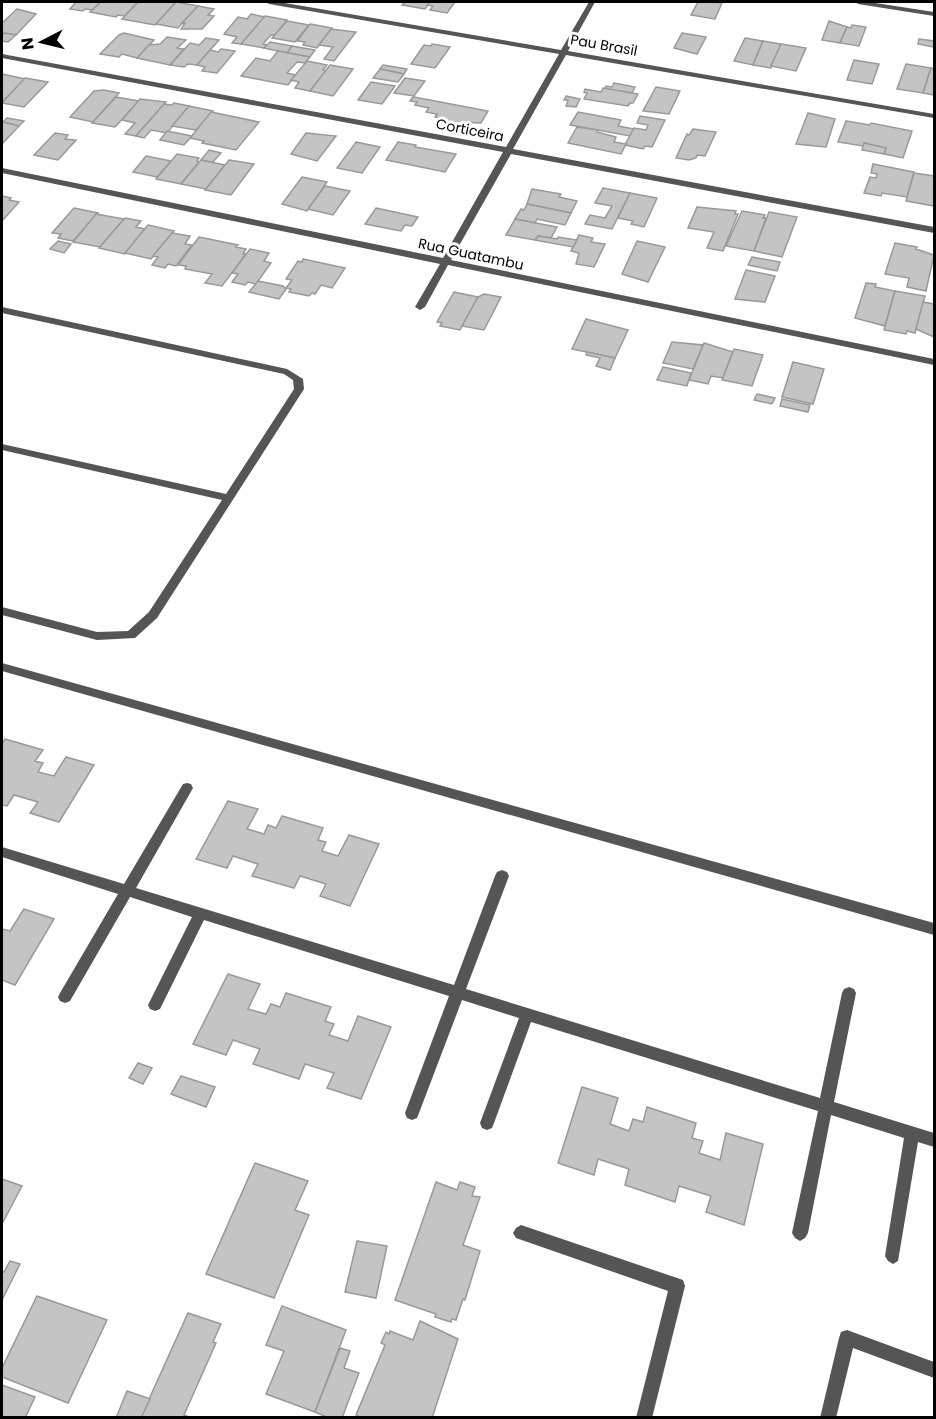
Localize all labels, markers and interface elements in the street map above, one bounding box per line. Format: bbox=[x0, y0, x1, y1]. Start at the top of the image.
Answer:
north arrow bbox=[12, 12, 72, 72]
street label: Pau Brasil bbox=[569, 29, 639, 61]
text: N bbox=[15, 36, 40, 51]
street label: Corticeira bbox=[434, 114, 506, 146]
street label: Rua Guatambu bbox=[416, 233, 526, 275]

